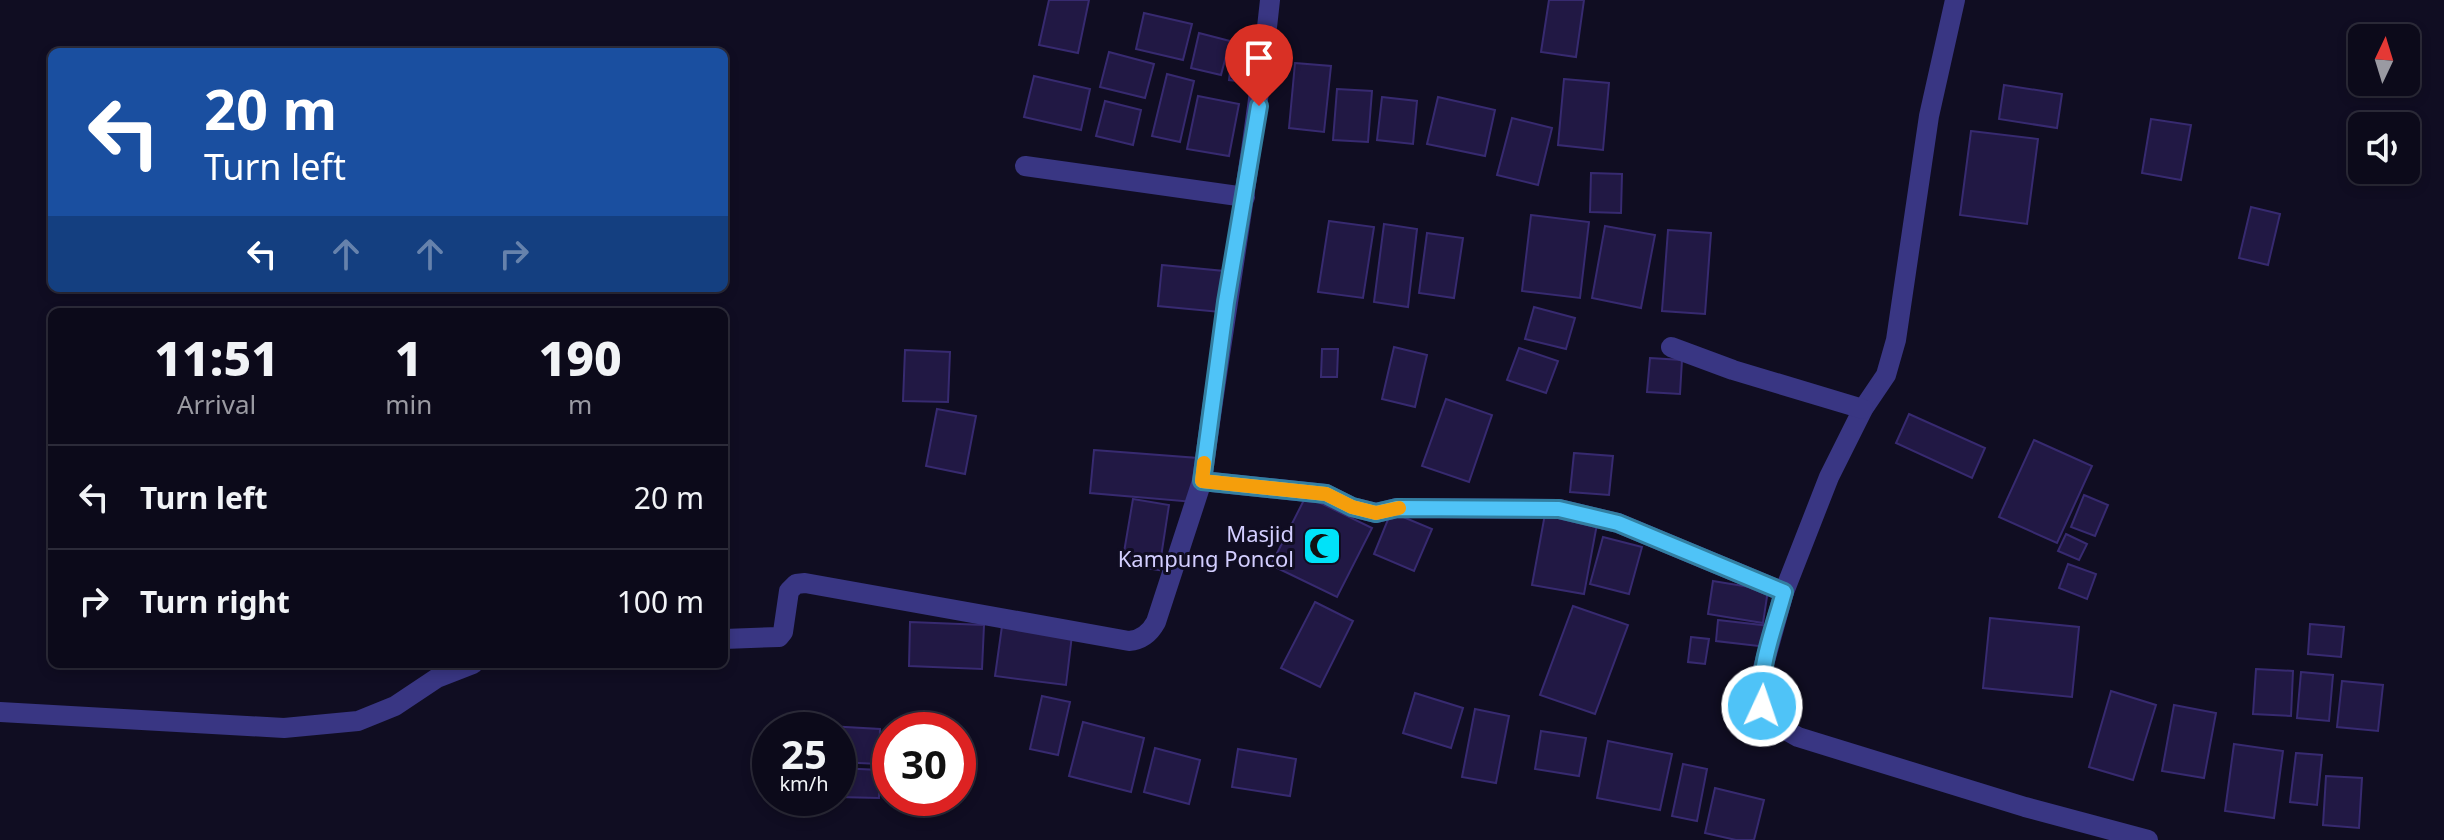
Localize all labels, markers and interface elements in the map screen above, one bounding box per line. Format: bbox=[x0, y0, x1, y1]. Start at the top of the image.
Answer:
pin bbox=[1225, 24, 1293, 106]
north arrow bbox=[2348, 24, 2420, 96]
map controls bbox=[2348, 24, 2420, 184]
icon: arrive bbox=[1237, 36, 1281, 80]
text: 20 m bbox=[204, 70, 337, 146]
icon: left bbox=[72, 80, 176, 184]
button: sound bbox=[2348, 112, 2420, 184]
text: Turn left bbox=[204, 142, 346, 191]
icon: left bbox=[240, 232, 284, 276]
icon: ahead bbox=[324, 232, 368, 276]
icon: ahead bbox=[408, 232, 452, 276]
icon: right bbox=[492, 232, 536, 276]
text: 11:51 bbox=[154, 325, 279, 390]
text: 1 bbox=[395, 325, 423, 390]
text: 190 bbox=[539, 325, 622, 390]
text: Arrival bbox=[177, 386, 256, 422]
text: min bbox=[385, 386, 432, 422]
text: m bbox=[568, 386, 592, 422]
icon: left bbox=[72, 475, 116, 519]
text: Turn left bbox=[140, 477, 268, 518]
text: 20 m bbox=[634, 477, 704, 518]
place label: Masjid Kampung Poncol bbox=[1118, 518, 1294, 573]
mosque icon: Masjid Kampung Poncol bbox=[1301, 525, 1343, 567]
icon: right bbox=[72, 579, 116, 623]
text: Turn right bbox=[140, 581, 290, 622]
text: 100 m bbox=[617, 581, 704, 622]
position arrow bbox=[1720, 664, 1804, 748]
speed limit sign: 30 bbox=[872, 712, 976, 816]
text: 25 bbox=[781, 726, 827, 781]
text: km/h bbox=[779, 770, 829, 797]

